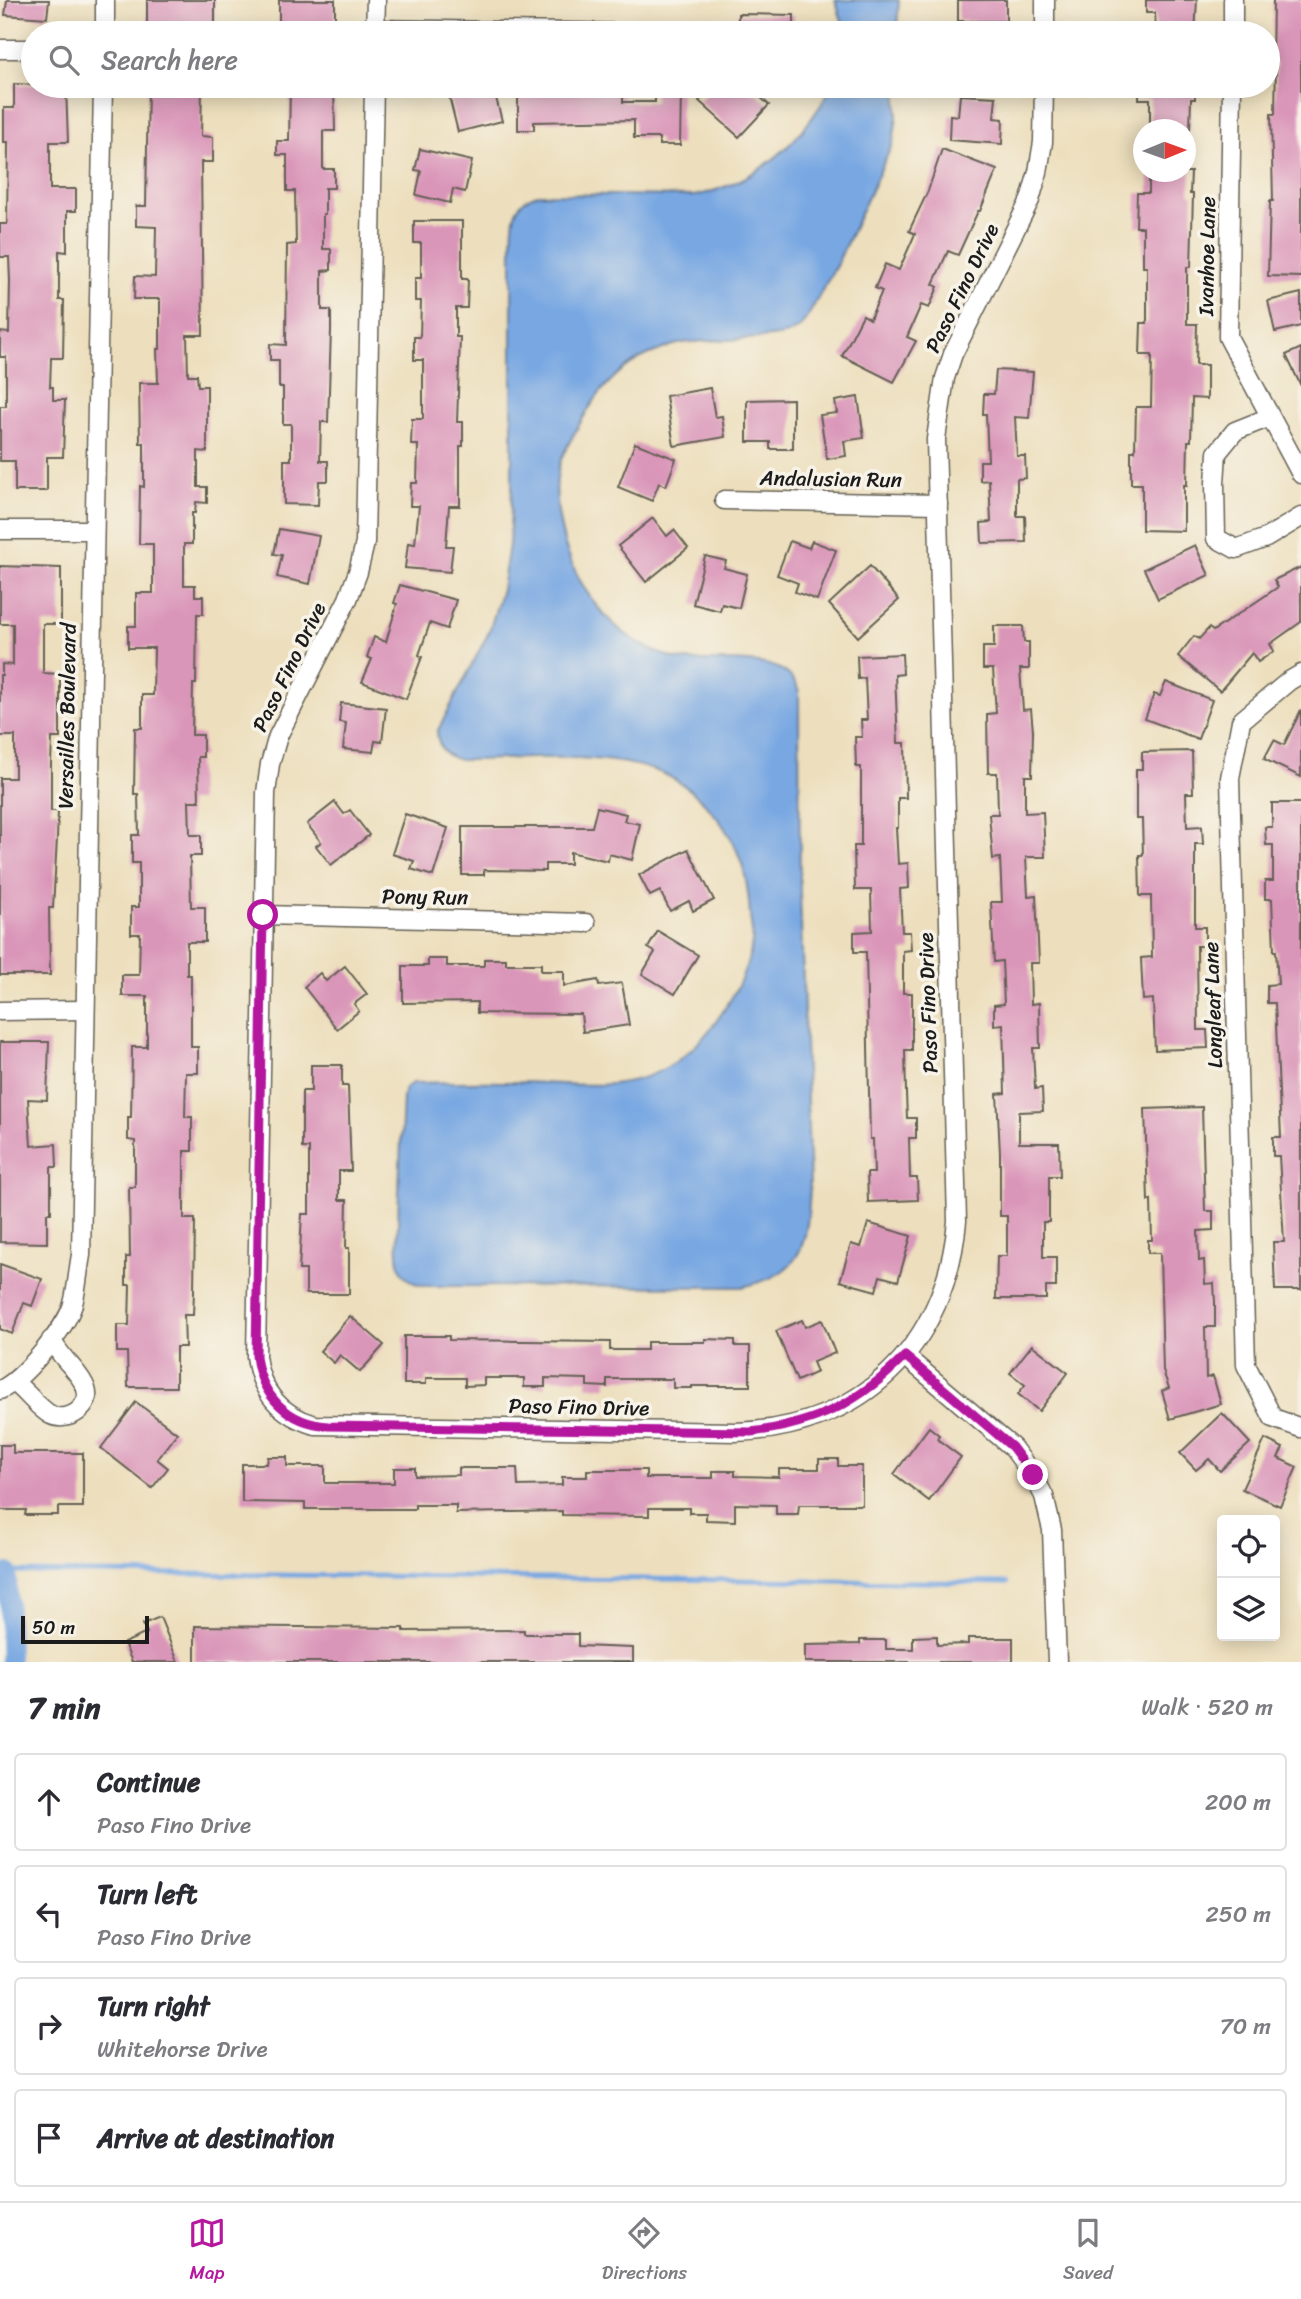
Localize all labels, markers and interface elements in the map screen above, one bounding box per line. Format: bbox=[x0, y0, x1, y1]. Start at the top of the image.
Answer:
search box bbox=[21, 21, 1280, 98]
text: Search here bbox=[101, 37, 238, 83]
icon: search bbox=[45, 41, 83, 79]
north arrow bbox=[1133, 119, 1196, 182]
street label: Ivanhoe Lane bbox=[1187, 196, 1227, 317]
street label: Paso Fino Drive bbox=[914, 216, 1010, 360]
street label: Andalusian Run bbox=[759, 459, 902, 499]
street label: Paso Fino Drive bbox=[241, 595, 337, 739]
street label: Versailles Boulevard bbox=[46, 621, 88, 809]
street label: Pony Run bbox=[381, 877, 469, 917]
route start bbox=[247, 899, 278, 930]
street label: Paso Fino Drive bbox=[907, 932, 949, 1074]
street label: Longleaf Lane bbox=[1192, 941, 1234, 1069]
street label: Paso Fino Drive bbox=[508, 1387, 650, 1427]
route end bbox=[1017, 1459, 1048, 1490]
map controls bbox=[1217, 1515, 1280, 1641]
button: locate bbox=[1217, 1515, 1280, 1578]
button: layers bbox=[1217, 1578, 1280, 1641]
text: 50 m bbox=[32, 1611, 75, 1644]
scale bar bbox=[21, 1613, 149, 1645]
text: 7 min bbox=[28, 1681, 100, 1735]
text: Walk · 520 m bbox=[1141, 1687, 1273, 1728]
text: Continue bbox=[97, 1759, 200, 1805]
text: 200 m bbox=[1205, 1782, 1271, 1823]
icon: ahead bbox=[30, 1783, 68, 1821]
text: Paso Fino Drive bbox=[97, 1805, 251, 1846]
text: Turn left bbox=[97, 1871, 197, 1917]
text: 250 m bbox=[1205, 1894, 1271, 1935]
icon: left bbox=[30, 1895, 68, 1933]
text: Paso Fino Drive bbox=[97, 1917, 251, 1958]
text: Turn right bbox=[97, 1983, 210, 2029]
text: 70 m bbox=[1220, 2006, 1271, 2047]
icon: right bbox=[30, 2007, 68, 2045]
text: Whitehorse Drive bbox=[97, 2029, 268, 2070]
text: Arrive at destination bbox=[97, 2115, 334, 2161]
icon: arrive bbox=[30, 2119, 68, 2157]
tab: Map bbox=[188, 2214, 226, 2289]
tab: Directions bbox=[602, 2214, 687, 2289]
tab: Saved bbox=[1063, 2214, 1113, 2289]

